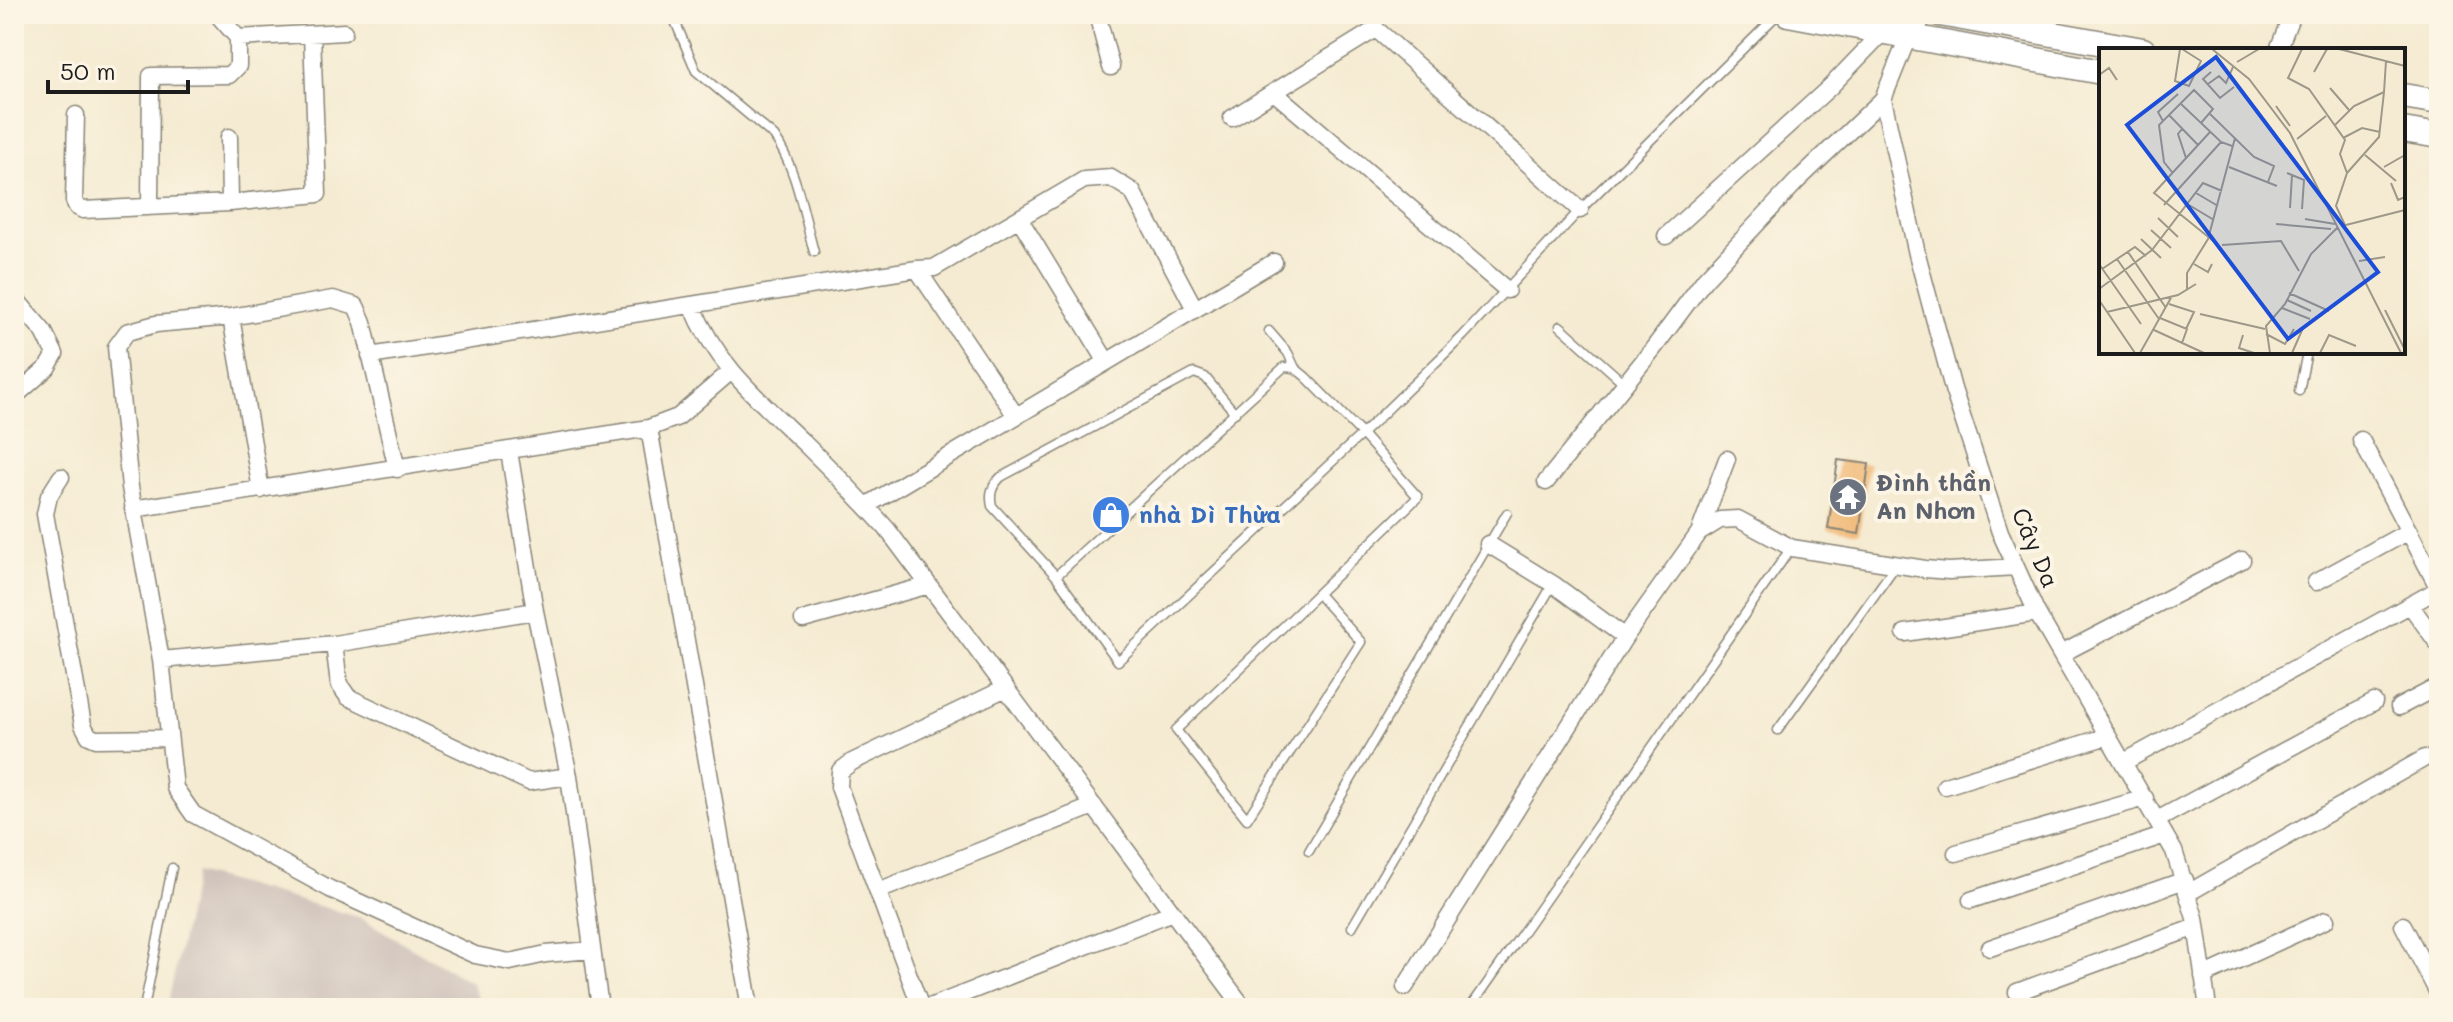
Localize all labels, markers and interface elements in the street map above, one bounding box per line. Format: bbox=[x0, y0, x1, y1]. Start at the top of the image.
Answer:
scale bar bbox=[48, 44, 188, 94]
inset map bbox=[2099, 48, 2405, 354]
text: 50 m bbox=[60, 55, 116, 86]
place label: Đình thần An Nhơn bbox=[1876, 466, 1991, 525]
temple icon: Đình thần An Nhơn bbox=[1827, 476, 1869, 518]
shop icon: nhà Dì Thừa bbox=[1090, 494, 1132, 536]
place label: nhà Dì Thừa bbox=[1139, 498, 1281, 529]
street label: Cây Da bbox=[2006, 503, 2067, 592]

